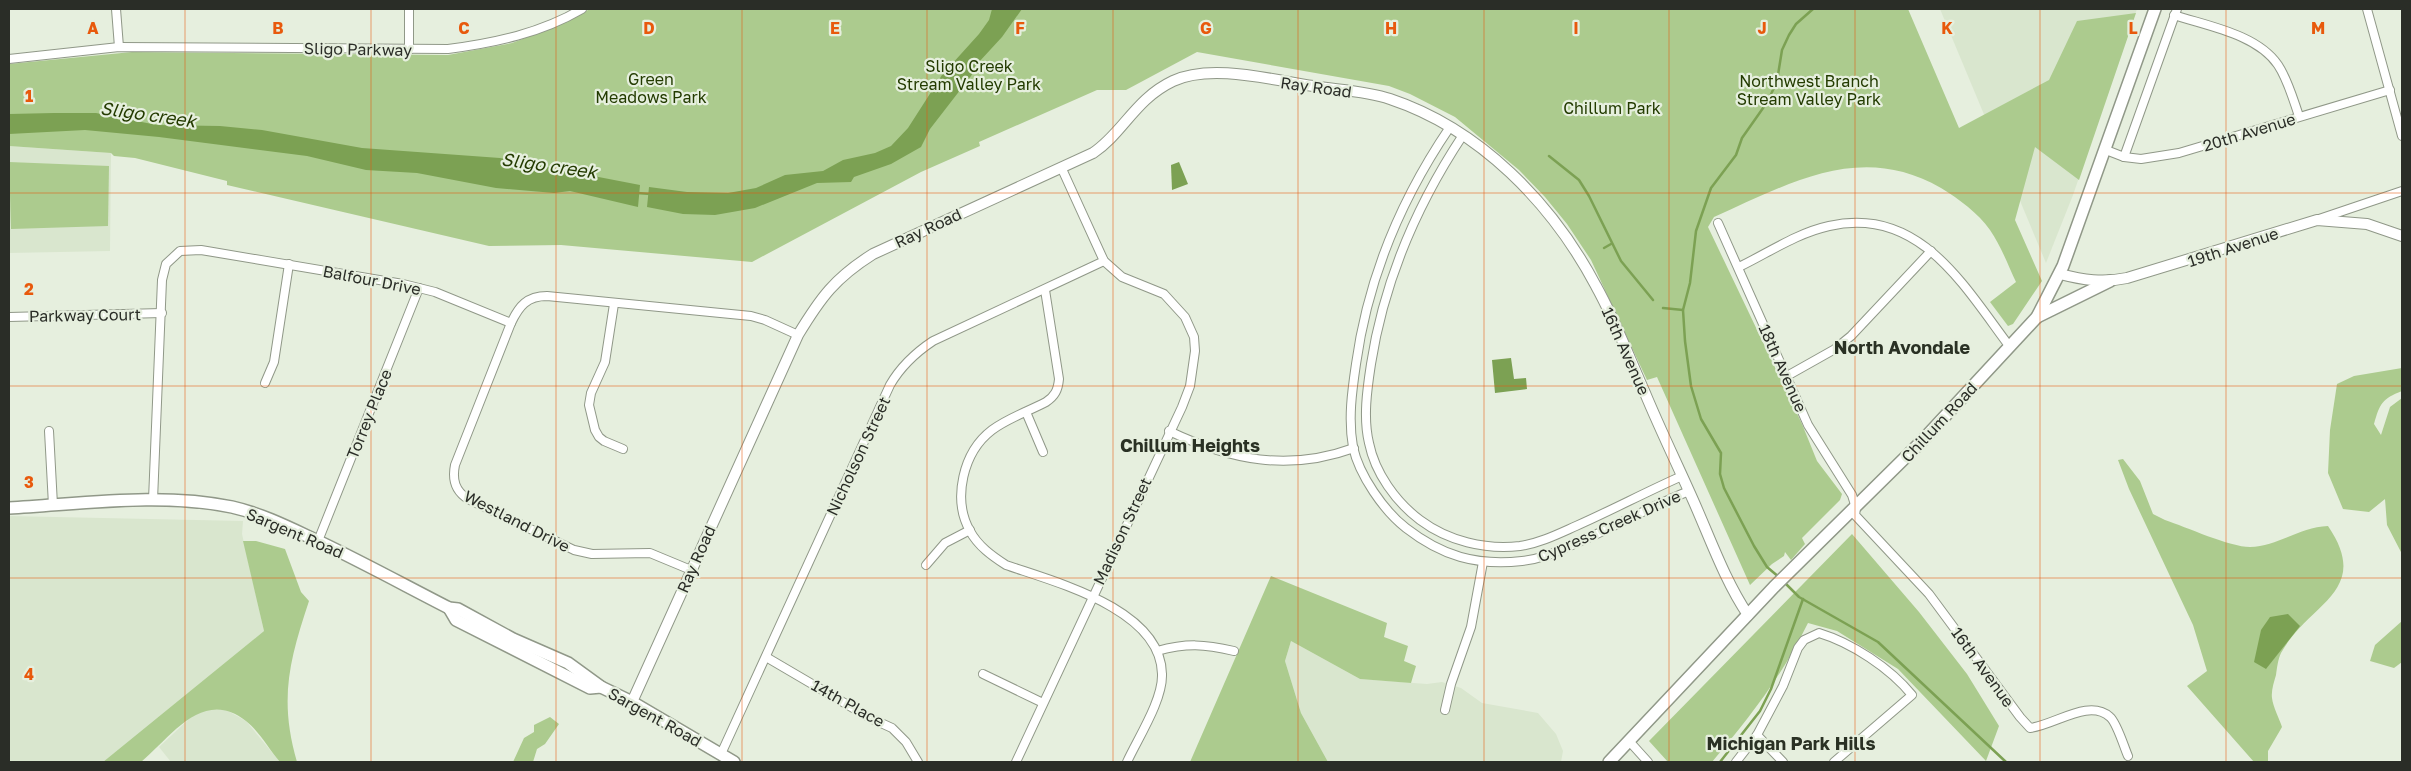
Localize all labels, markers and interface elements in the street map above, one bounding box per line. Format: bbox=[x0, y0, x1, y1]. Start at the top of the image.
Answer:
text: A bbox=[87, 18, 99, 38]
text: B bbox=[272, 18, 284, 38]
text: C bbox=[458, 18, 470, 38]
text: D bbox=[643, 18, 655, 38]
text: E bbox=[830, 18, 840, 38]
text: F bbox=[1015, 18, 1025, 38]
text: G bbox=[1200, 18, 1212, 38]
text: H bbox=[1385, 18, 1397, 38]
text: I bbox=[1573, 18, 1579, 38]
text: J bbox=[1757, 18, 1767, 38]
text: K bbox=[1941, 18, 1953, 38]
text: L bbox=[2128, 18, 2138, 38]
text: M bbox=[2311, 18, 2325, 38]
street label: Sligo Parkway bbox=[304, 38, 412, 60]
park label: Sligo Creek Stream Valley Park bbox=[897, 56, 1041, 94]
park label: Green Meadows Park bbox=[595, 69, 707, 107]
park label: Northwest Branch Stream Valley Park bbox=[1737, 71, 1881, 109]
street label: Ray Road bbox=[1279, 72, 1353, 102]
text: 1 bbox=[25, 86, 33, 106]
water label: Sligo creek bbox=[99, 96, 199, 132]
park label: Chillum Park bbox=[1563, 98, 1661, 118]
street label: 20th Avenue bbox=[2200, 108, 2298, 156]
water label: Sligo creek bbox=[500, 147, 600, 183]
street label: Ray Road bbox=[891, 204, 965, 252]
street label: 19th Avenue bbox=[2185, 223, 2281, 271]
street label: Balfour Drive bbox=[321, 261, 423, 299]
text: 2 bbox=[24, 279, 34, 299]
street label: Parkway Court bbox=[29, 304, 141, 326]
street label: 16th Avenue bbox=[1598, 304, 1654, 398]
street label: 18th Avenue bbox=[1755, 321, 1811, 415]
district label: North Avondale bbox=[1834, 336, 1971, 358]
street label: Torrey Place bbox=[342, 366, 396, 462]
street label: Chillum Road bbox=[1897, 378, 1981, 466]
street label: Nicholson Street bbox=[822, 393, 894, 519]
district label: Chillum Heights bbox=[1120, 434, 1260, 456]
text: 3 bbox=[24, 472, 34, 492]
street label: Madison Street bbox=[1088, 474, 1156, 588]
street label: Westland Drive bbox=[461, 486, 573, 556]
street label: Cypress Creek Drive bbox=[1534, 486, 1684, 566]
street label: Sargent Road bbox=[243, 504, 347, 562]
street label: Ray Road bbox=[672, 522, 720, 596]
street label: 16th Avenue bbox=[1947, 623, 2019, 711]
text: 4 bbox=[24, 664, 34, 684]
street label: 14th Place bbox=[808, 675, 888, 731]
street label: Sargent Road bbox=[605, 683, 705, 751]
district label: Michigan Park Hills bbox=[1707, 732, 1875, 754]

